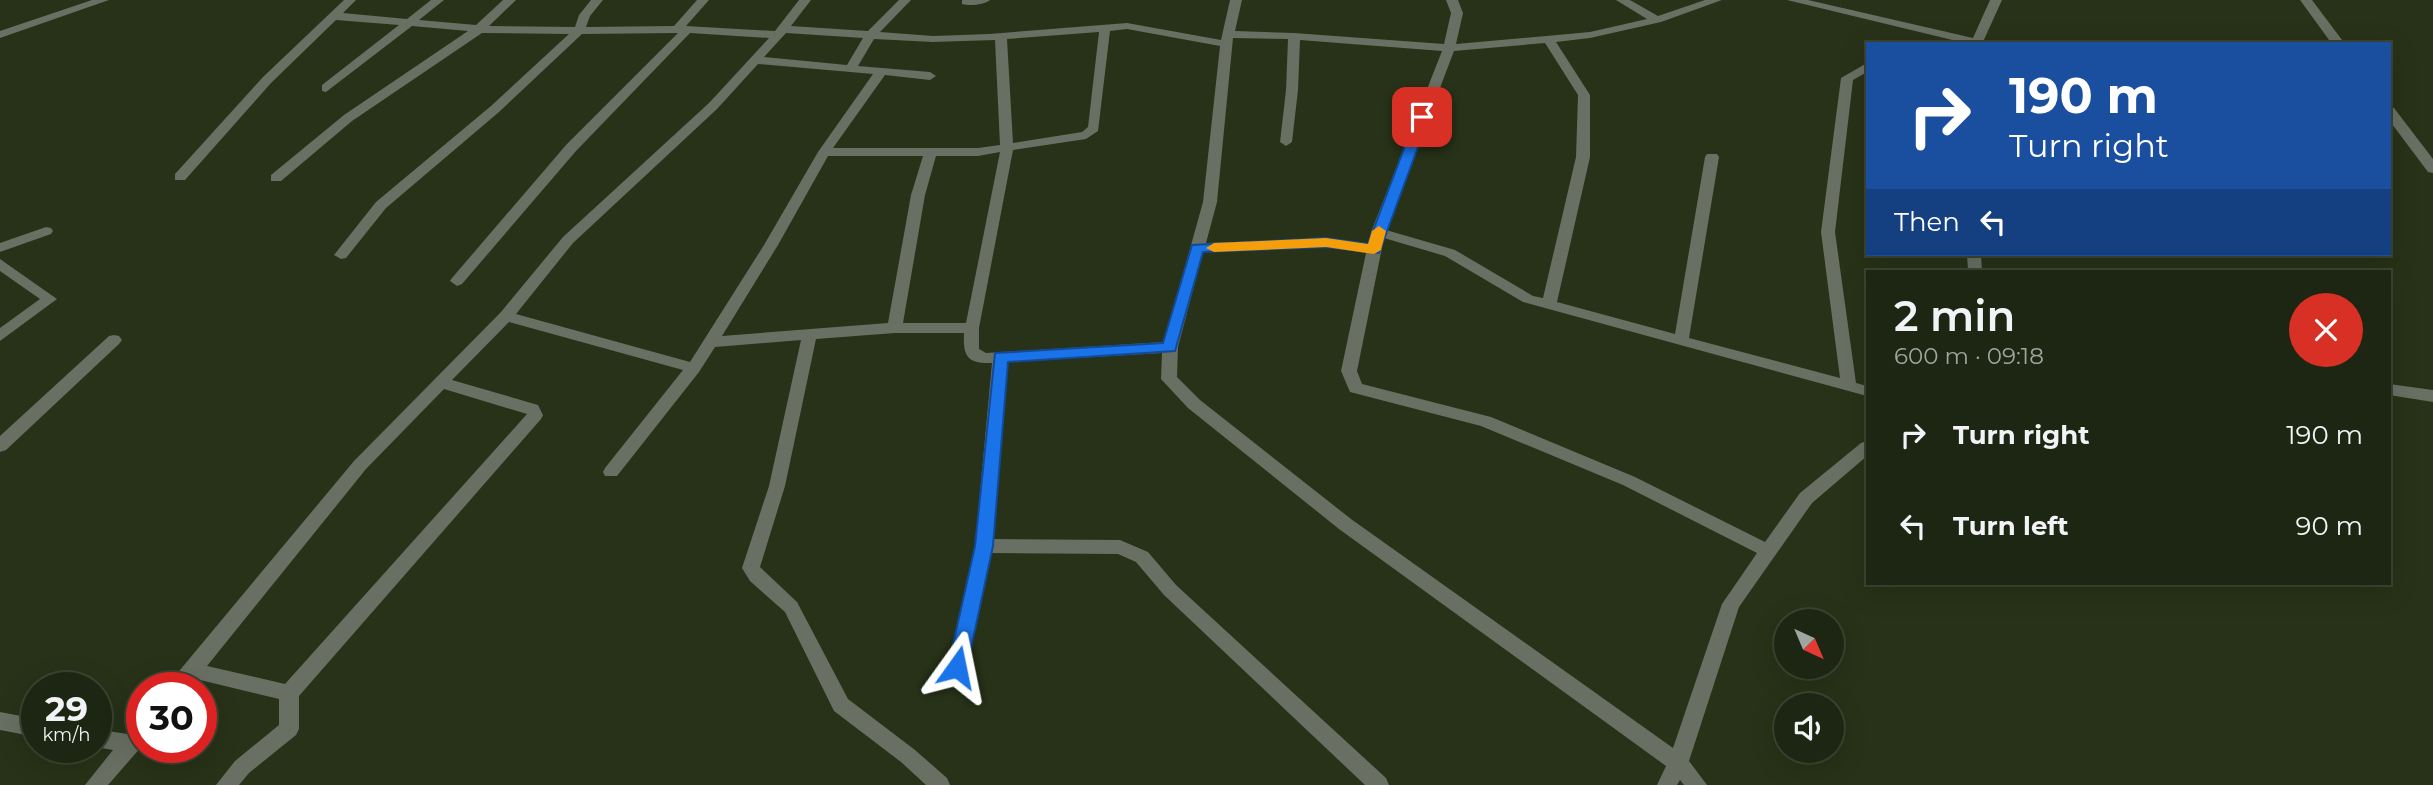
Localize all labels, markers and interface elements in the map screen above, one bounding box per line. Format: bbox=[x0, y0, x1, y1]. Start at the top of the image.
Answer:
text: 190 m bbox=[2009, 66, 2158, 125]
icon: right bbox=[1894, 70, 1985, 161]
pin bbox=[1392, 87, 1452, 147]
icon: arrive bbox=[1403, 98, 1441, 136]
text: Turn right bbox=[2009, 126, 2169, 165]
icon: left bbox=[1974, 203, 2012, 241]
text: Then bbox=[1894, 206, 1960, 238]
text: 2 min bbox=[1894, 290, 2015, 342]
button: close bbox=[2289, 293, 2363, 367]
text: 600 m · 09:18 bbox=[1894, 342, 2044, 370]
icon: right bbox=[1894, 416, 1932, 454]
text: Turn right bbox=[1953, 419, 2089, 451]
text: 190 m bbox=[2286, 419, 2363, 451]
icon: left bbox=[1894, 507, 1932, 545]
text: Turn left bbox=[1953, 510, 2069, 542]
text: 90 m bbox=[2296, 510, 2363, 542]
north arrow bbox=[1774, 609, 1844, 679]
map controls bbox=[1774, 609, 1844, 763]
position arrow bbox=[920, 630, 994, 704]
speed limit sign: 30 bbox=[126, 672, 217, 763]
text: 29 bbox=[45, 687, 88, 730]
button: sound bbox=[1774, 693, 1844, 763]
text: km/h bbox=[42, 724, 91, 746]

